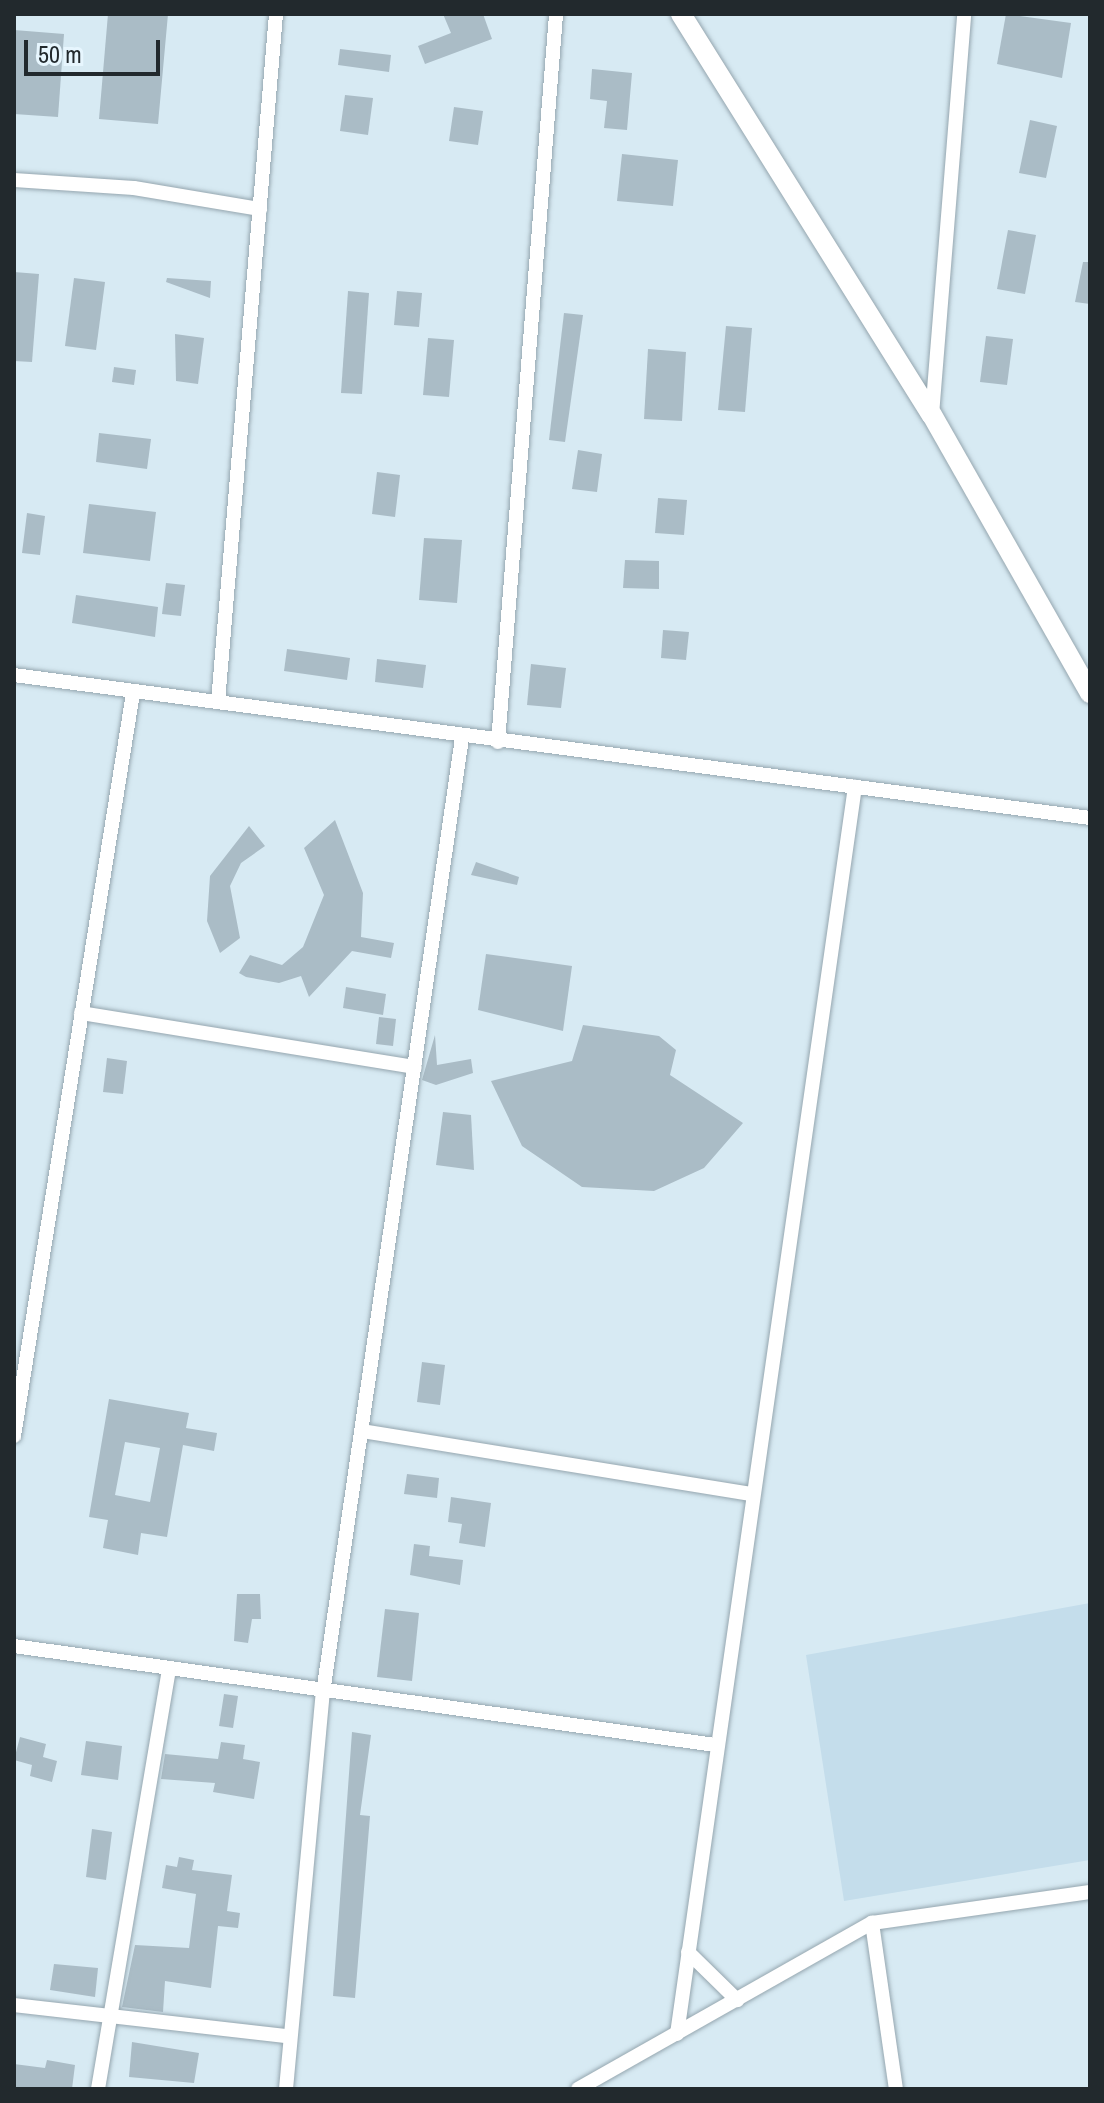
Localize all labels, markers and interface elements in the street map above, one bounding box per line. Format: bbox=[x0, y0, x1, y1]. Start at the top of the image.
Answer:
scale bar bbox=[28, 24, 164, 74]
text: 50 m bbox=[38, 38, 82, 70]

